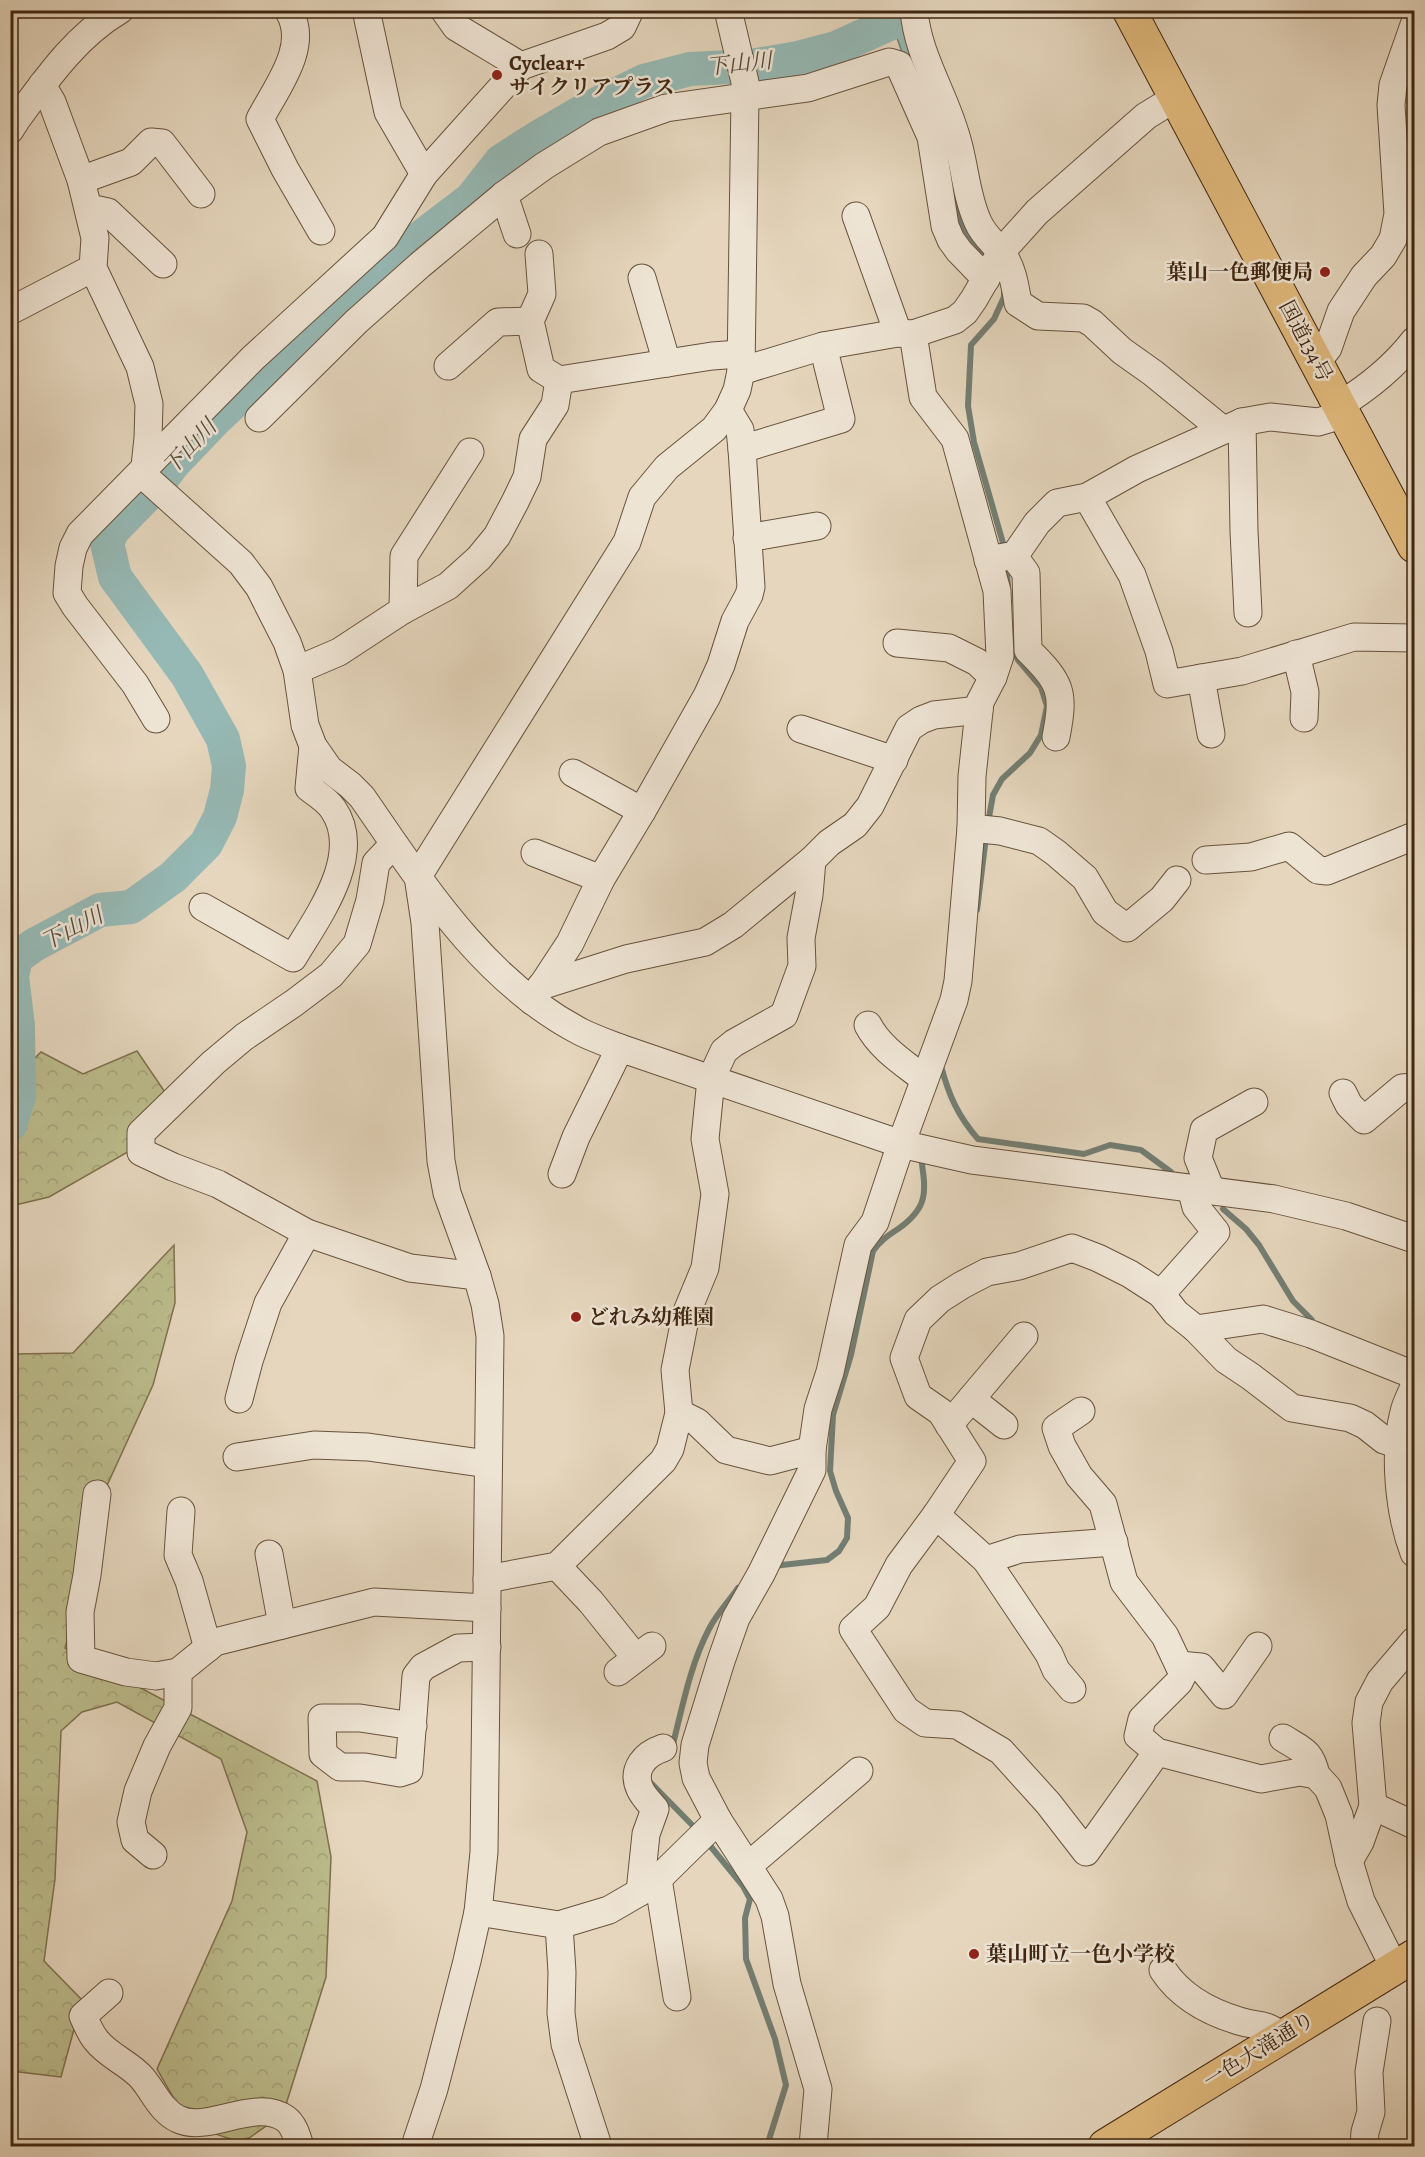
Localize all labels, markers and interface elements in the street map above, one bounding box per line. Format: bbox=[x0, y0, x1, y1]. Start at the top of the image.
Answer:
water label: 下山川 bbox=[705, 45, 775, 82]
place label: Cyclear+ サイクリアプラス bbox=[509, 49, 674, 101]
marker: Cyclear+ サイクリアプラス bbox=[490, 68, 504, 82]
place label: 葉山一色郵便局 bbox=[1166, 258, 1313, 286]
marker: 葉山一色郵便局 bbox=[1318, 265, 1332, 279]
street label: 国道134号 bbox=[1273, 295, 1339, 387]
water label: 下山川 bbox=[157, 411, 225, 481]
water label: 下山川 bbox=[36, 900, 110, 957]
place label: どれみ幼稚園 bbox=[588, 1303, 714, 1331]
marker: どれみ幼稚園 bbox=[569, 1310, 583, 1324]
place label: 葉山町立一色小学校 bbox=[986, 1940, 1175, 1968]
marker: 葉山町立一色小学校 bbox=[967, 1947, 981, 1961]
street label: 一色大滝通り bbox=[1198, 2005, 1320, 2095]

